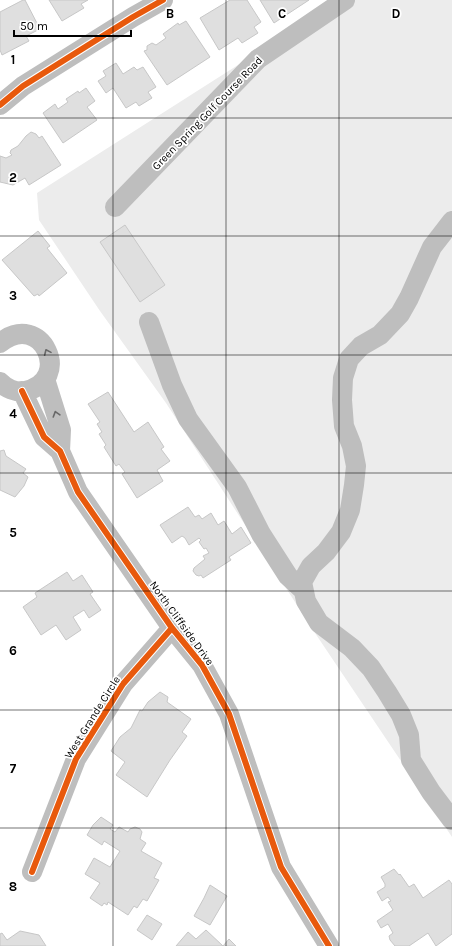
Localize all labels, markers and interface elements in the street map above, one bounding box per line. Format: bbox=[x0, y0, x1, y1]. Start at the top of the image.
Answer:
text: B bbox=[166, 6, 174, 21]
text: C bbox=[278, 6, 286, 21]
text: D bbox=[392, 6, 401, 21]
scale bar bbox=[14, 12, 131, 38]
text: 50 m bbox=[20, 19, 48, 33]
text: 1 bbox=[11, 52, 15, 67]
street label: Green Spring Golf Course Road bbox=[150, 54, 265, 173]
text: 2 bbox=[9, 170, 17, 185]
text: 3 bbox=[9, 288, 17, 303]
one-way arrow bbox=[44, 348, 52, 356]
text: 4 bbox=[9, 406, 17, 421]
one-way arrow bbox=[52, 411, 61, 418]
text: 5 bbox=[9, 525, 17, 540]
street label: North Cliffside Drive bbox=[147, 579, 217, 668]
text: 6 bbox=[9, 643, 17, 658]
street label: West Grande Circle bbox=[62, 673, 123, 761]
text: 7 bbox=[10, 761, 17, 776]
text: 8 bbox=[9, 879, 17, 894]

